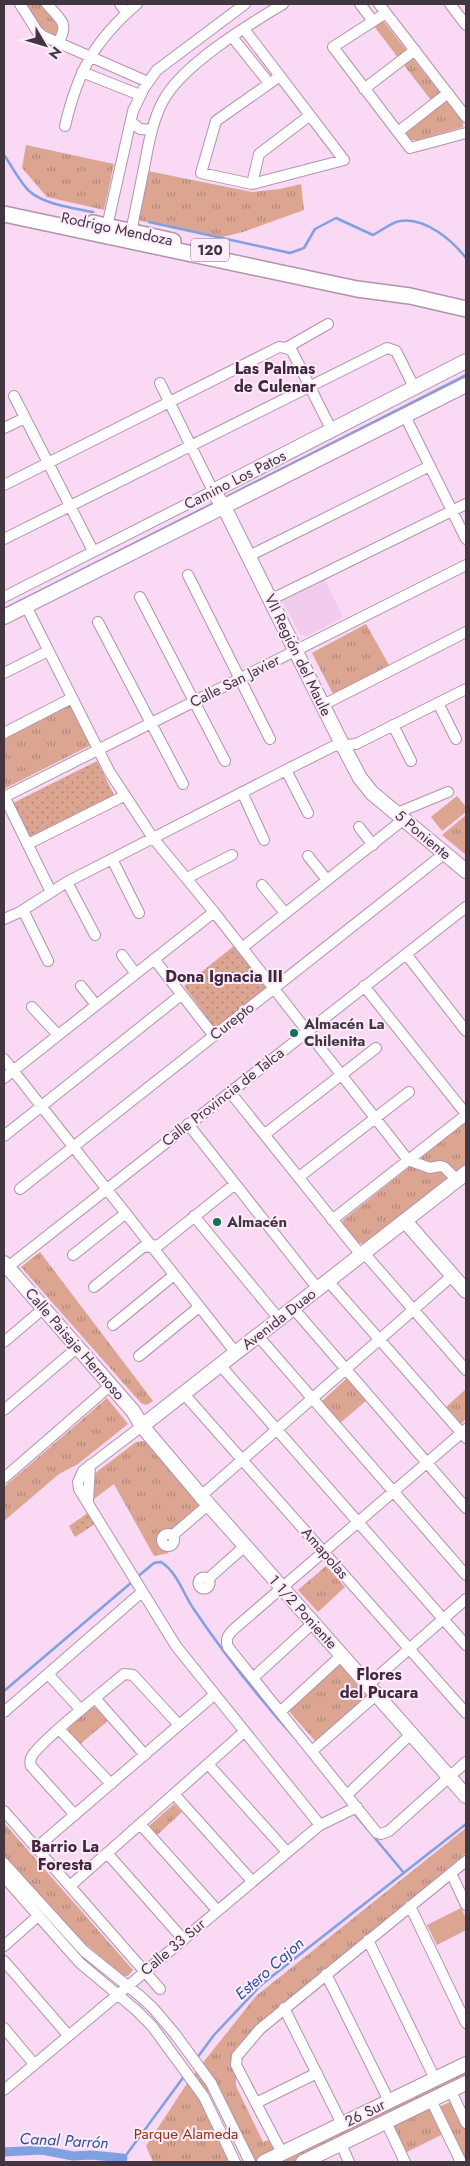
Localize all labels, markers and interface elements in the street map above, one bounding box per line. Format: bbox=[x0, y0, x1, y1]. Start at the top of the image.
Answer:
north arrow bbox=[20, 20, 70, 70]
text: N bbox=[44, 42, 67, 64]
street label: Rodrigo Mendoza bbox=[59, 206, 175, 252]
road number: 120 bbox=[191, 238, 229, 262]
district label: Las Palmas de Culenar bbox=[234, 357, 316, 398]
street label: Camino Los Patos bbox=[180, 445, 290, 515]
street label: VII Región del Maule bbox=[259, 590, 337, 720]
street label: Calle San Javier bbox=[186, 648, 285, 713]
street label: 5 Poniente bbox=[390, 805, 456, 865]
district label: Dona Ignacia III bbox=[165, 965, 283, 988]
street label: Curepto bbox=[205, 997, 259, 1045]
place label: Almacén La Chilenita bbox=[303, 1013, 385, 1052]
marker: Almacén La Chilenita bbox=[288, 1027, 300, 1039]
street label: Calle Provincia de Talca bbox=[157, 1042, 289, 1152]
place label: Almacén bbox=[226, 1211, 287, 1233]
marker: Almacén bbox=[211, 1216, 223, 1228]
street label: Calle Paisaje Hermoso bbox=[20, 1283, 130, 1405]
street label: Avenida Duao bbox=[237, 1283, 321, 1355]
street label: Amapolas bbox=[296, 1522, 354, 1584]
street label: 1 1/2 Poniente bbox=[264, 1570, 343, 1654]
district label: Flores del Pucara bbox=[340, 1663, 418, 1704]
district label: Barrio La Foresta bbox=[31, 1835, 99, 1876]
street label: Calle 33 Sur bbox=[136, 1913, 211, 1981]
water label: Estero Cajon bbox=[230, 1932, 309, 2005]
street label: 26 Sur bbox=[341, 2093, 390, 2132]
park label: Parque Alameda bbox=[134, 2123, 238, 2145]
water label: Canal Parrón bbox=[19, 2127, 109, 2154]

